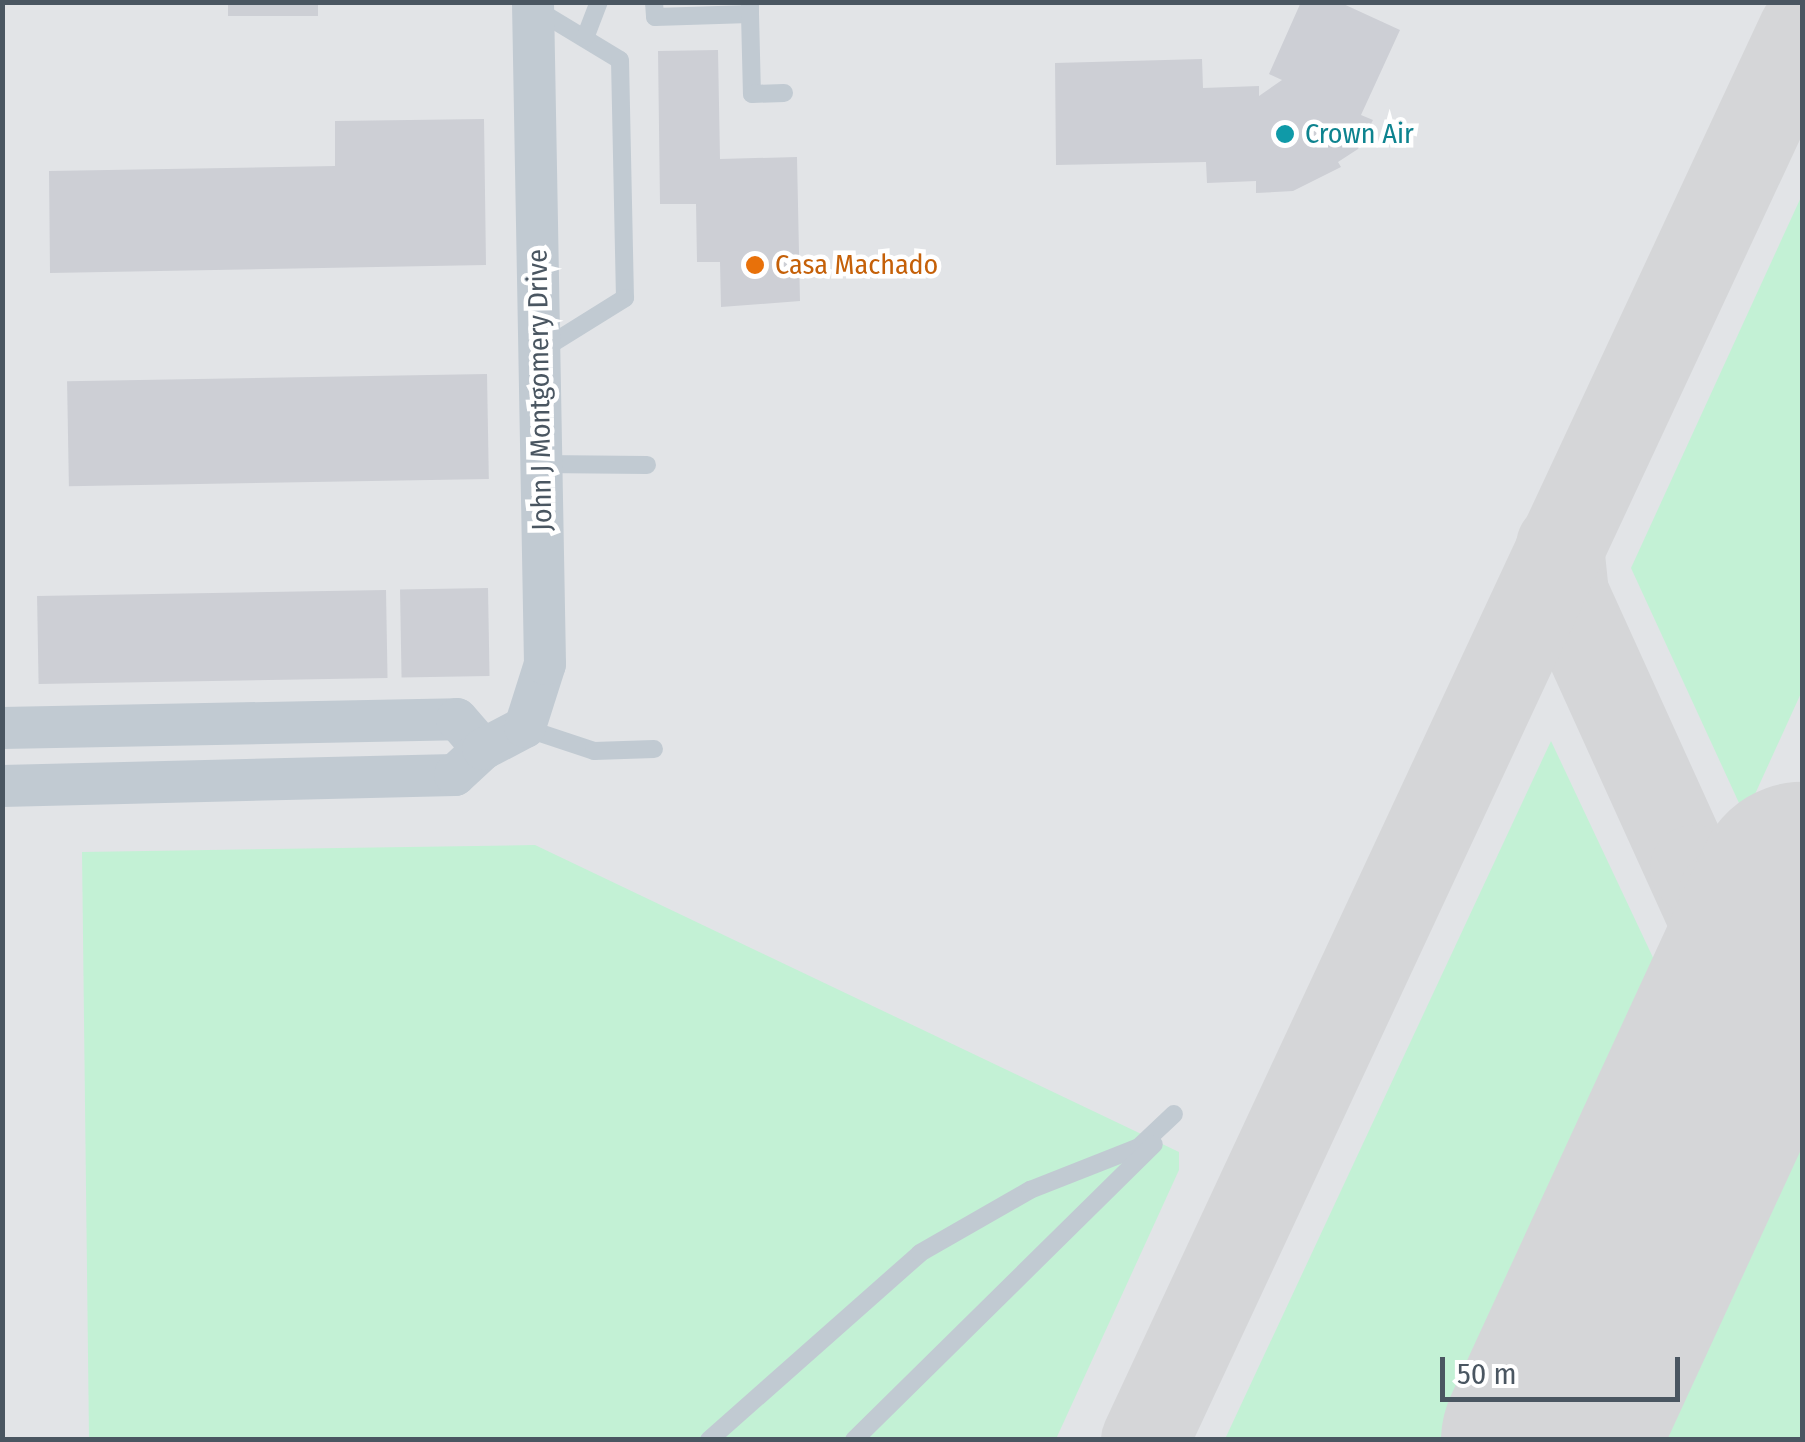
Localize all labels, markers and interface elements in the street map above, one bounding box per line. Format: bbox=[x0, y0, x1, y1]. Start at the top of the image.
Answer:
place label: Crown Air bbox=[1305, 117, 1414, 151]
marker: Crown Air bbox=[1274, 123, 1296, 145]
place label: Casa Machado bbox=[775, 248, 938, 282]
street label: John J Montgomery Drive bbox=[521, 249, 559, 531]
marker: Casa Machado bbox=[744, 254, 766, 276]
scale bar bbox=[1445, 1337, 1685, 1399]
text: 50 m bbox=[1457, 1356, 1517, 1392]

